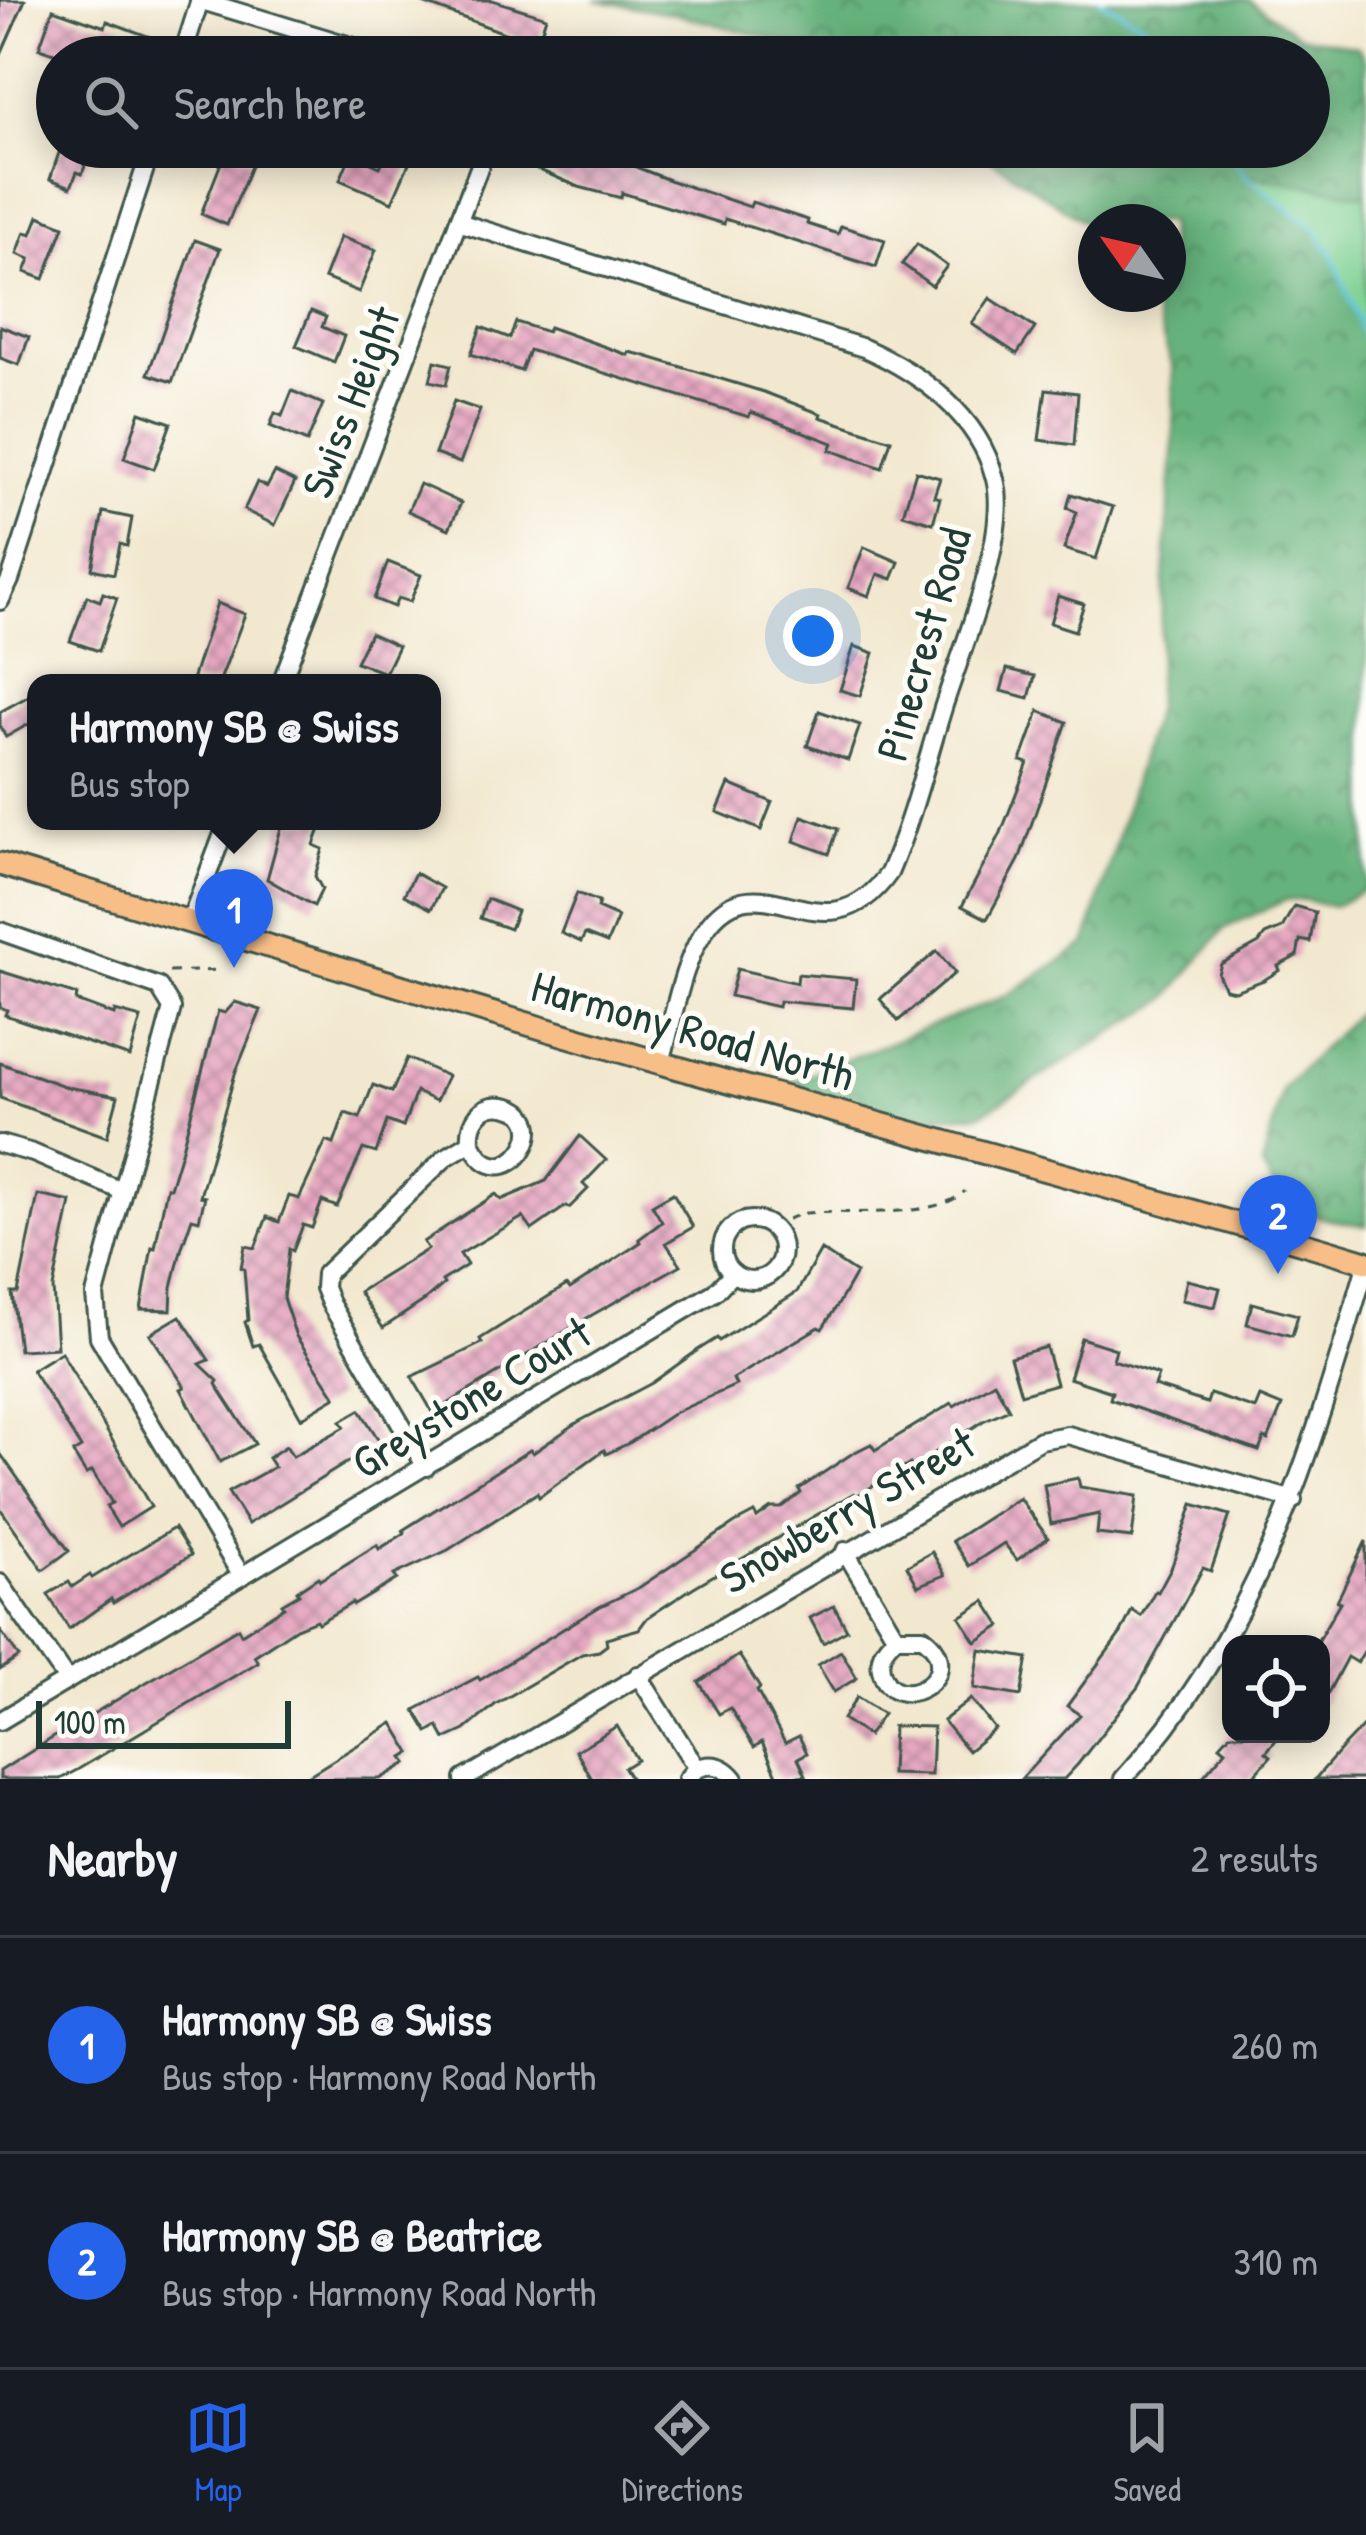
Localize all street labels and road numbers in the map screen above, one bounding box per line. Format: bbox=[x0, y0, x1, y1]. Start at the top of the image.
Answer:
street label: Swiss Height bbox=[285, 297, 414, 506]
street label: Pinecrest Road bbox=[860, 520, 985, 767]
street label: Harmony Road North bbox=[525, 954, 861, 1105]
street label: Greystone Court bbox=[340, 1301, 602, 1492]
street label: Snowberry Street bbox=[708, 1412, 986, 1607]

